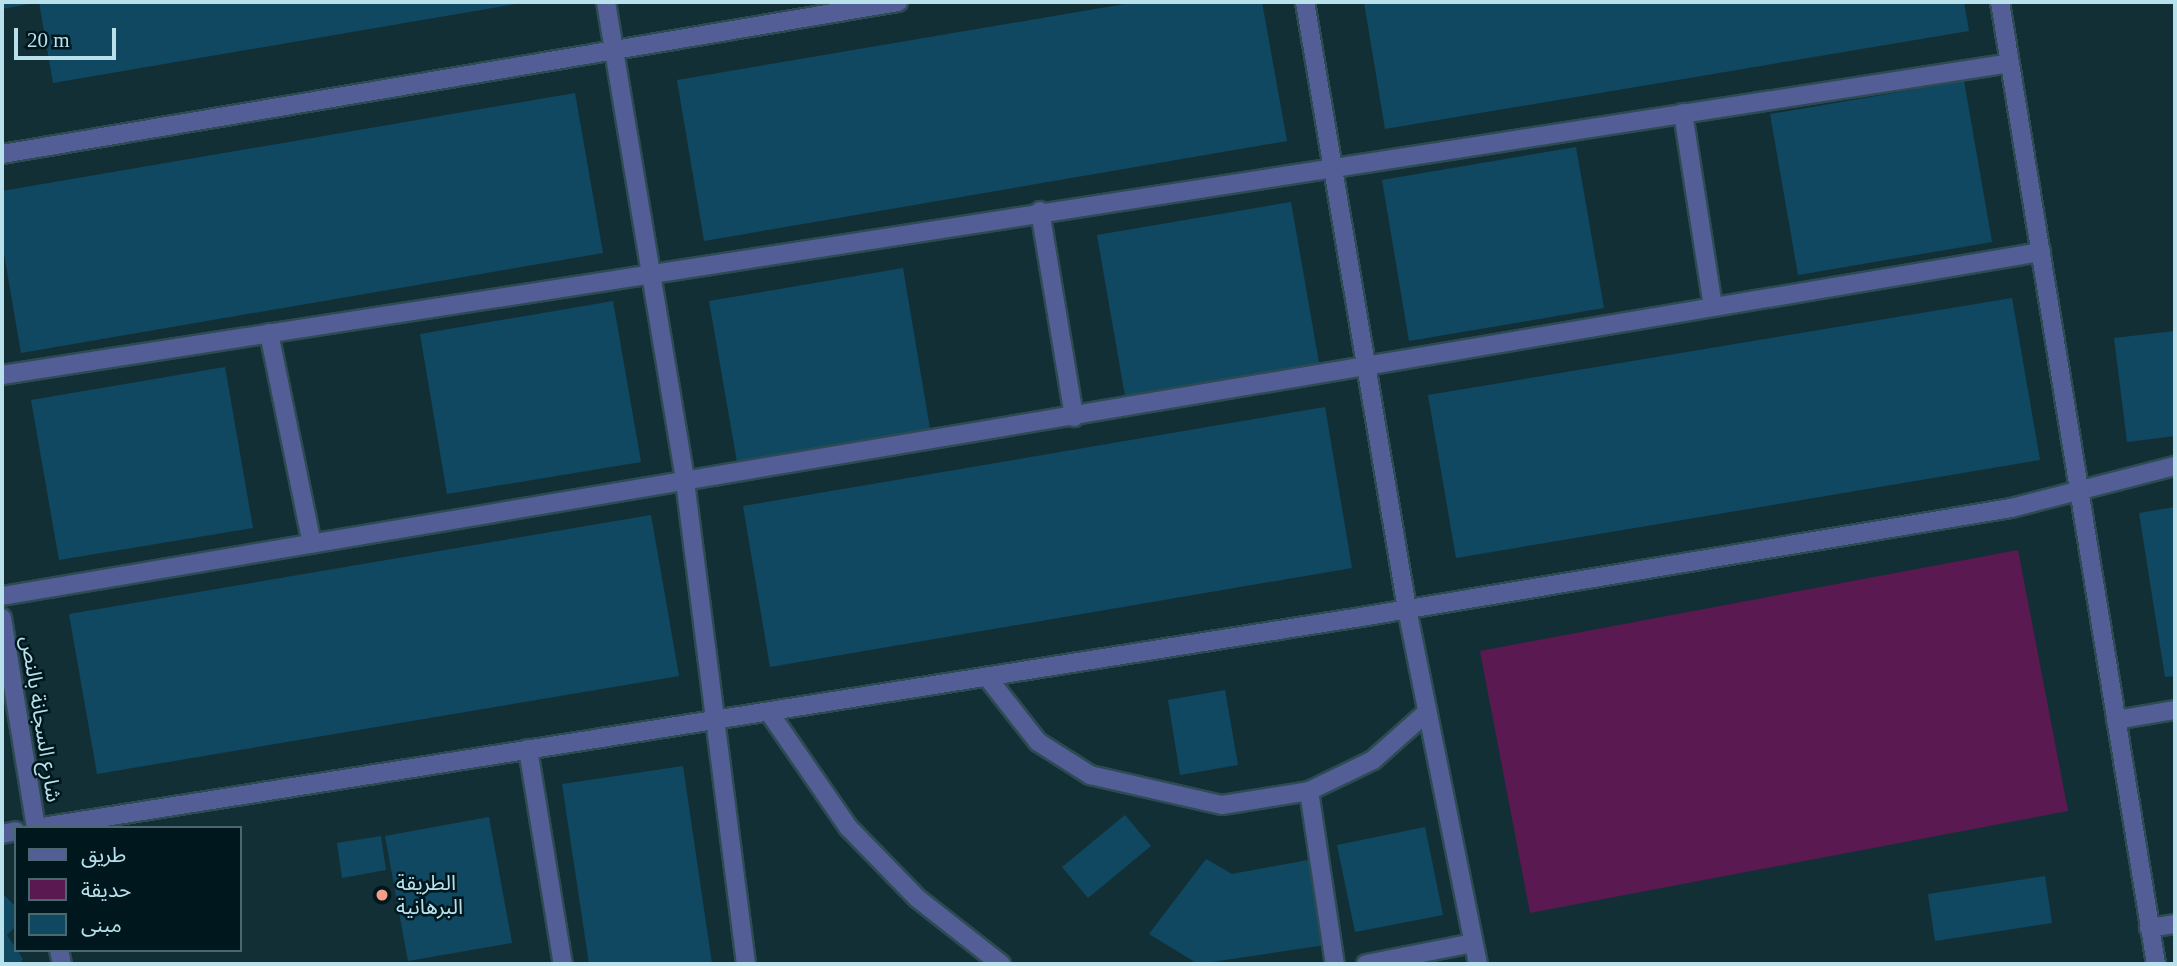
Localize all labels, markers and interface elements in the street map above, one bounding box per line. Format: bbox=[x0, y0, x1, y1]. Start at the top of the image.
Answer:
scale bar bbox=[18, 14, 119, 58]
text: 20 m bbox=[27, 28, 70, 52]
street label: شارع السجانة بالنص bbox=[15, 634, 67, 804]
legend bbox=[14, 826, 242, 952]
text: طريق bbox=[81, 843, 126, 867]
place label: الطريقة البرهانية bbox=[396, 870, 463, 920]
text: حديقة bbox=[81, 878, 131, 902]
marker: الطريقة البرهانية bbox=[374, 887, 390, 903]
text: مبنى bbox=[81, 913, 122, 937]

